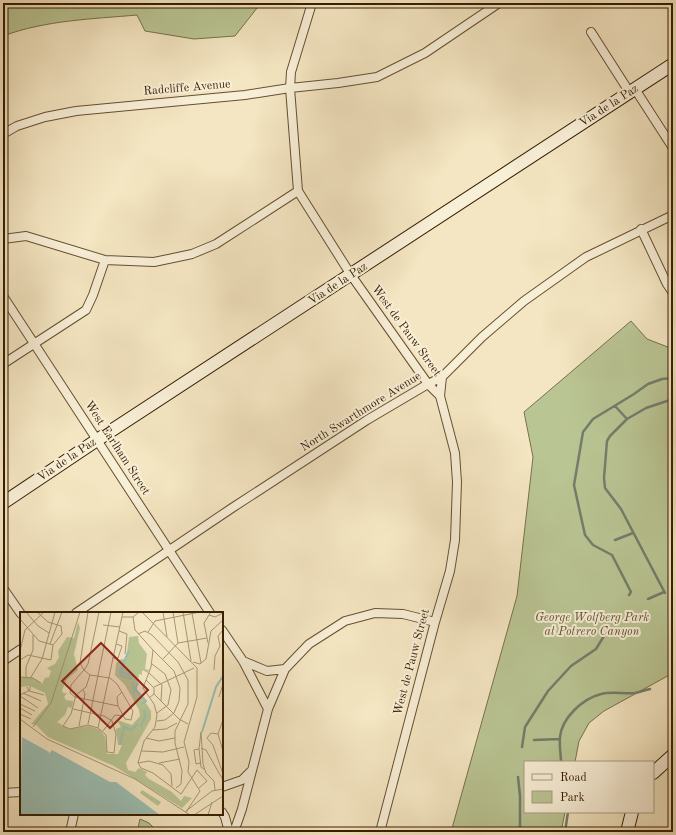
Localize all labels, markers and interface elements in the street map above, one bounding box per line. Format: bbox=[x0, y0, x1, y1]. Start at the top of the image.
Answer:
street label: Radcliffe Avenue bbox=[143, 78, 232, 98]
street label: Via de la Paz bbox=[577, 83, 641, 129]
street label: Via de la Paz bbox=[306, 261, 370, 307]
street label: West de Pauw Street bbox=[369, 283, 443, 379]
street label: North Swarthmore Avenue bbox=[299, 370, 424, 454]
street label: West Earlham Street bbox=[82, 399, 152, 497]
street label: Via de la Paz bbox=[36, 436, 98, 484]
street label: West de Pauw Street bbox=[392, 608, 432, 716]
inset map bbox=[20, 612, 223, 815]
park label: George Wolfberg Park at Potrero Canyon bbox=[535, 612, 649, 638]
legend bbox=[524, 761, 654, 813]
text: Road bbox=[560, 772, 587, 784]
text: Park bbox=[560, 792, 585, 804]

